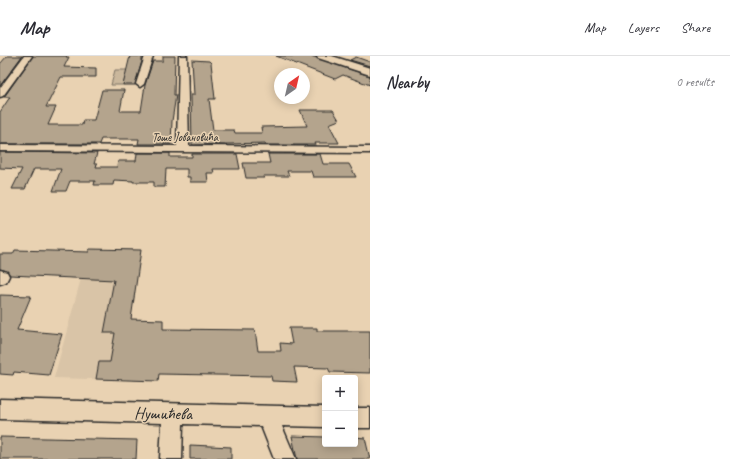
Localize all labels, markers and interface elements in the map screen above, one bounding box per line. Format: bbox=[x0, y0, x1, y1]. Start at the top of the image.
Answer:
text: Map bbox=[20, 16, 50, 40]
text: Map bbox=[584, 19, 606, 36]
text: Layers bbox=[628, 19, 659, 36]
text: Share bbox=[681, 19, 710, 36]
north arrow bbox=[274, 68, 310, 104]
text: Nearby bbox=[386, 72, 429, 93]
text: 0 results bbox=[676, 74, 714, 90]
street label: Тоше Јовановића bbox=[152, 129, 219, 145]
map controls bbox=[322, 375, 358, 447]
button: + bbox=[322, 375, 358, 411]
street label: Нушићева bbox=[134, 402, 193, 425]
button: − bbox=[322, 411, 358, 447]

